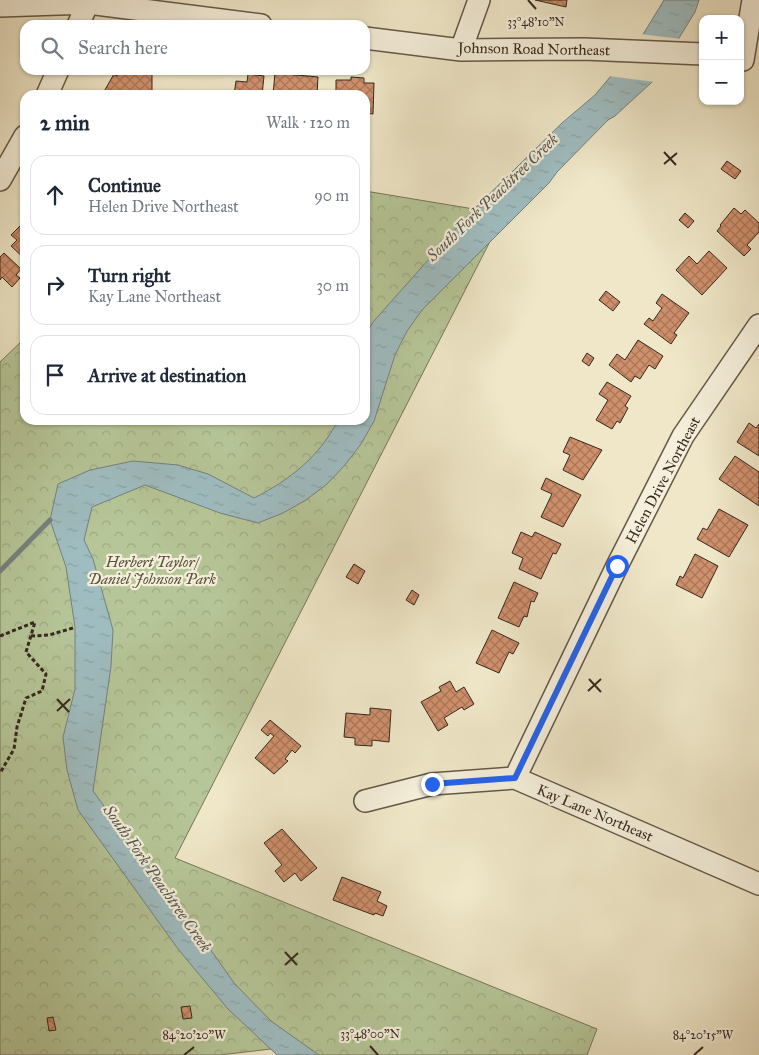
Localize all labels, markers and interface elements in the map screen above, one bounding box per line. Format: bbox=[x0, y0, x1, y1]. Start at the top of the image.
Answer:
text: 33°48'10"N bbox=[507, 15, 565, 29]
map controls bbox=[699, 15, 744, 105]
button: + bbox=[699, 15, 744, 60]
search box bbox=[20, 20, 370, 75]
icon: search bbox=[38, 34, 66, 62]
text: Search here bbox=[78, 36, 168, 59]
street label: Johnson Road Northeast bbox=[456, 39, 611, 60]
button: − bbox=[699, 60, 744, 105]
text: 2 min bbox=[40, 110, 90, 136]
text: Walk · 120 m bbox=[266, 113, 350, 132]
water label: South Fork Peachtree Creek bbox=[422, 130, 562, 266]
text: Continue bbox=[88, 174, 161, 197]
icon: ahead bbox=[41, 181, 69, 209]
text: 90 m bbox=[314, 186, 349, 205]
text: Helen Drive Northeast bbox=[88, 197, 239, 216]
text: Turn right bbox=[88, 264, 171, 287]
icon: right bbox=[41, 271, 69, 299]
text: 30 m bbox=[316, 276, 349, 295]
text: Kay Lane Northeast bbox=[88, 287, 221, 306]
icon: arrive bbox=[41, 361, 69, 389]
text: Arrive at destination bbox=[88, 364, 246, 387]
street label: Helen Drive Northeast bbox=[622, 413, 704, 547]
park label: Herbert Taylor/ Daniel Johnson Park bbox=[88, 553, 216, 588]
route start bbox=[606, 555, 629, 578]
route end bbox=[421, 773, 444, 796]
street label: Kay Lane Northeast bbox=[534, 780, 657, 846]
water label: South Fork Peachtree Creek bbox=[99, 800, 216, 956]
text: 33°48'00"N bbox=[340, 1027, 400, 1041]
text: 84°20'20"W bbox=[162, 1028, 226, 1042]
text: 84°20'15"W bbox=[673, 1028, 734, 1042]

